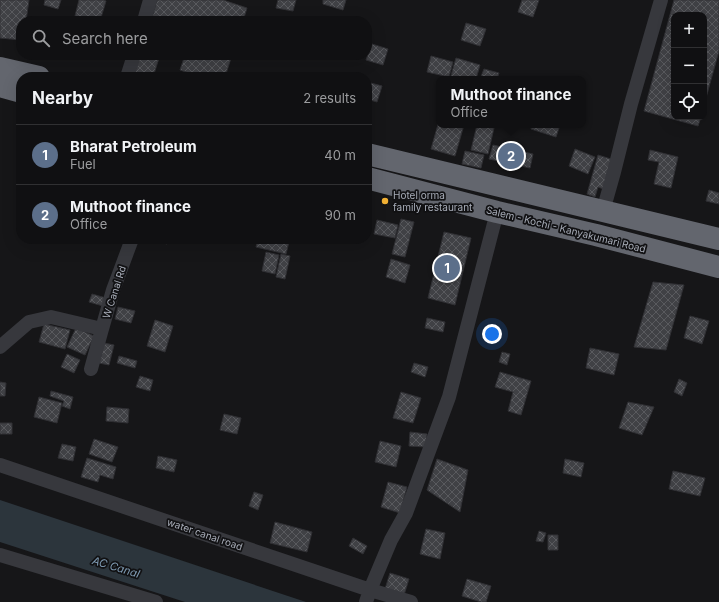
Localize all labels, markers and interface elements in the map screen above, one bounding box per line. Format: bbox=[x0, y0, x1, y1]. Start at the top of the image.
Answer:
map controls bbox=[671, 12, 707, 120]
button: + bbox=[671, 12, 707, 48]
search box bbox=[16, 16, 372, 60]
icon: search bbox=[30, 27, 52, 49]
text: Search here bbox=[62, 29, 148, 48]
button: − bbox=[671, 48, 707, 84]
popup bbox=[436, 76, 586, 128]
button: locate bbox=[671, 84, 707, 120]
text: Muthoot finance bbox=[451, 85, 571, 104]
text: Nearby bbox=[32, 88, 93, 108]
text: 2 results bbox=[303, 90, 356, 106]
text: Office bbox=[451, 104, 488, 120]
text: Bharat Petroleum bbox=[70, 137, 197, 156]
pin: 2 bbox=[498, 141, 524, 171]
text: 1 bbox=[42, 147, 48, 163]
text: 40 m bbox=[324, 147, 356, 163]
text: Fuel bbox=[70, 156, 96, 172]
place label: Hotel orma family restaurant bbox=[393, 189, 473, 213]
marker: Hotel orma family restaurant bbox=[380, 196, 390, 206]
text: Muthoot finance bbox=[70, 197, 191, 216]
street label: Salem - Kochi - Kanyakumari Road bbox=[485, 203, 647, 255]
text: 2 bbox=[41, 207, 49, 223]
text: 90 m bbox=[325, 207, 356, 223]
text: Office bbox=[70, 216, 107, 232]
pin: 1 bbox=[434, 253, 460, 283]
street label: W Canal Rd bbox=[100, 264, 128, 320]
your location bbox=[482, 324, 502, 344]
street label: water canal road bbox=[166, 515, 244, 553]
water label: AC Canal bbox=[90, 553, 142, 581]

